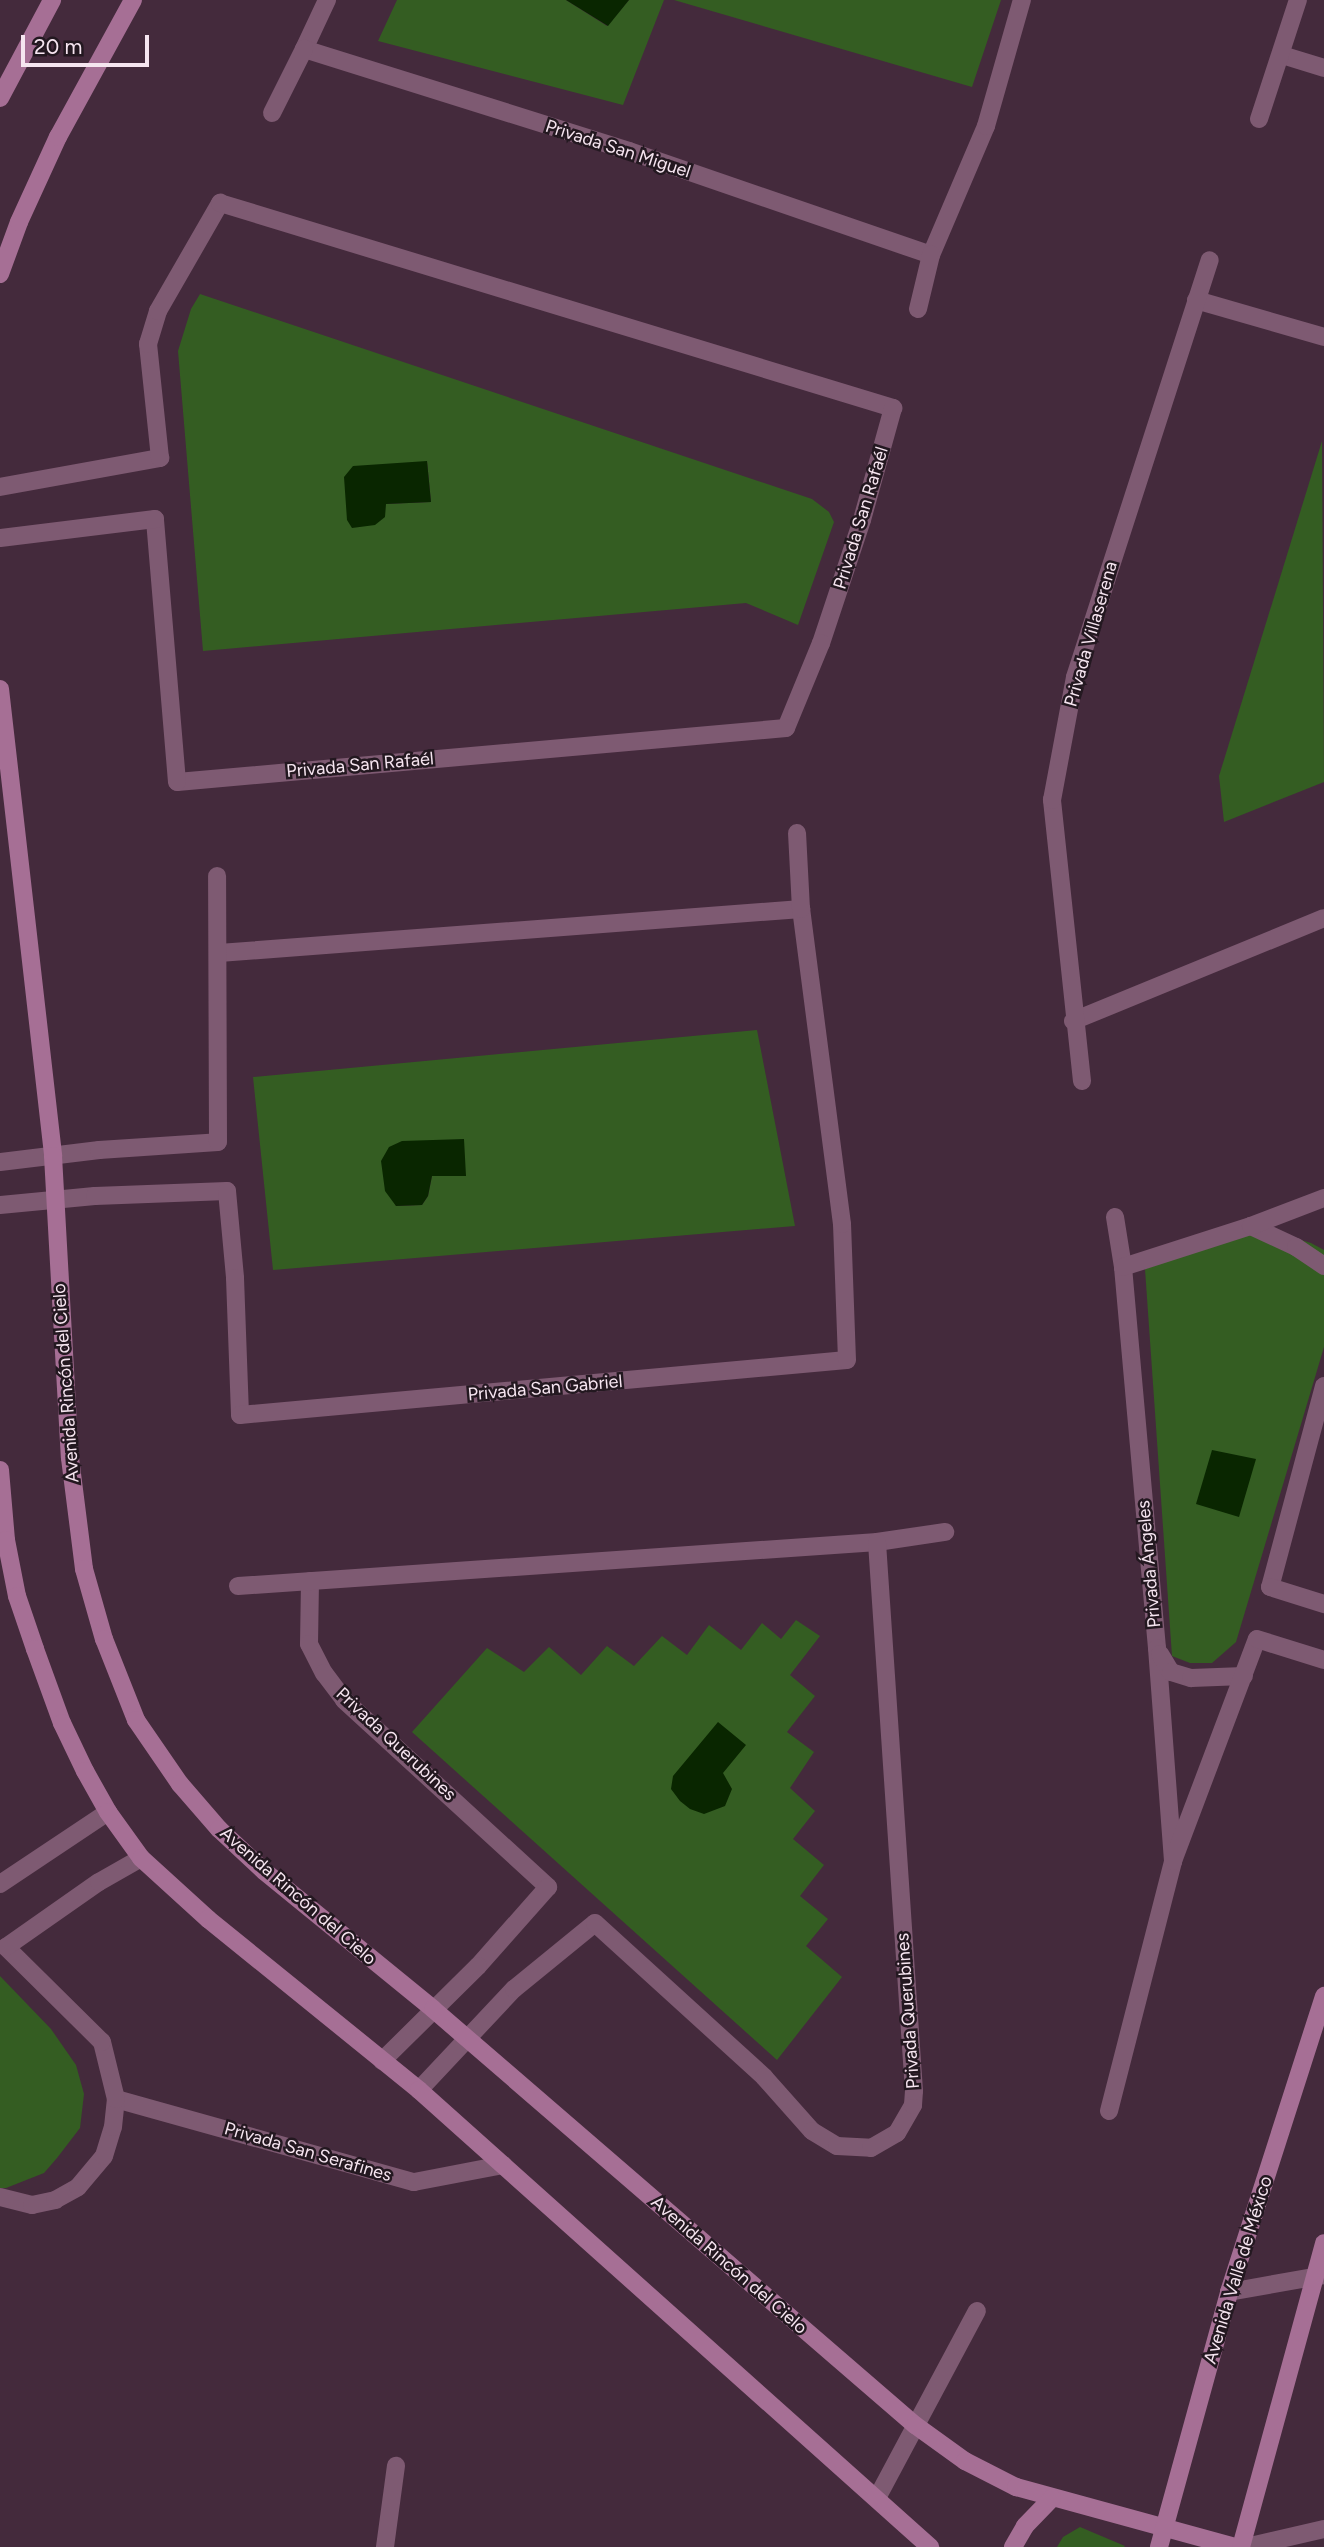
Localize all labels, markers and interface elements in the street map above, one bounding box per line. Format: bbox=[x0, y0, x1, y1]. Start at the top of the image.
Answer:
scale bar bbox=[24, 21, 152, 65]
text: 20 m bbox=[34, 34, 82, 59]
street label: Privada San Miguel bbox=[543, 115, 693, 183]
street label: Privada San Rafaél bbox=[829, 444, 893, 592]
street label: Privada Villaserena bbox=[1060, 559, 1122, 709]
street label: Privada San Rafaél bbox=[285, 748, 435, 782]
street label: Avenida Rincón del Cielo bbox=[48, 1283, 84, 1483]
street label: Privada San Gabriel bbox=[467, 1370, 623, 1406]
street label: Privada Ángeles bbox=[1133, 1499, 1165, 1629]
street label: Privada Querubines bbox=[332, 1683, 460, 1805]
street label: Avenida Rincón del Cielo bbox=[216, 1822, 380, 1970]
street label: Privada Querubines bbox=[892, 1932, 924, 2090]
street label: Privada San Serafines bbox=[222, 2118, 394, 2186]
street label: Avenida Valle de México bbox=[1199, 2174, 1277, 2366]
street label: Avenida Rincón del Cielo bbox=[647, 2191, 811, 2339]

